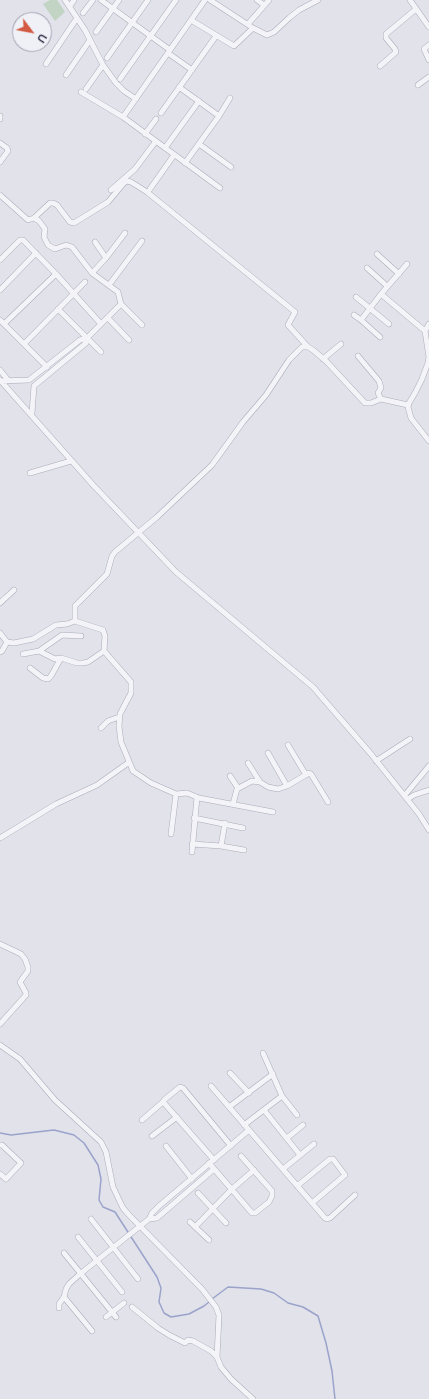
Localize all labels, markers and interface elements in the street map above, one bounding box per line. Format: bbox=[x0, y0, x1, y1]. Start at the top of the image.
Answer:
north arrow bbox=[12, 12, 52, 52]
text: U bbox=[33, 31, 50, 46]

